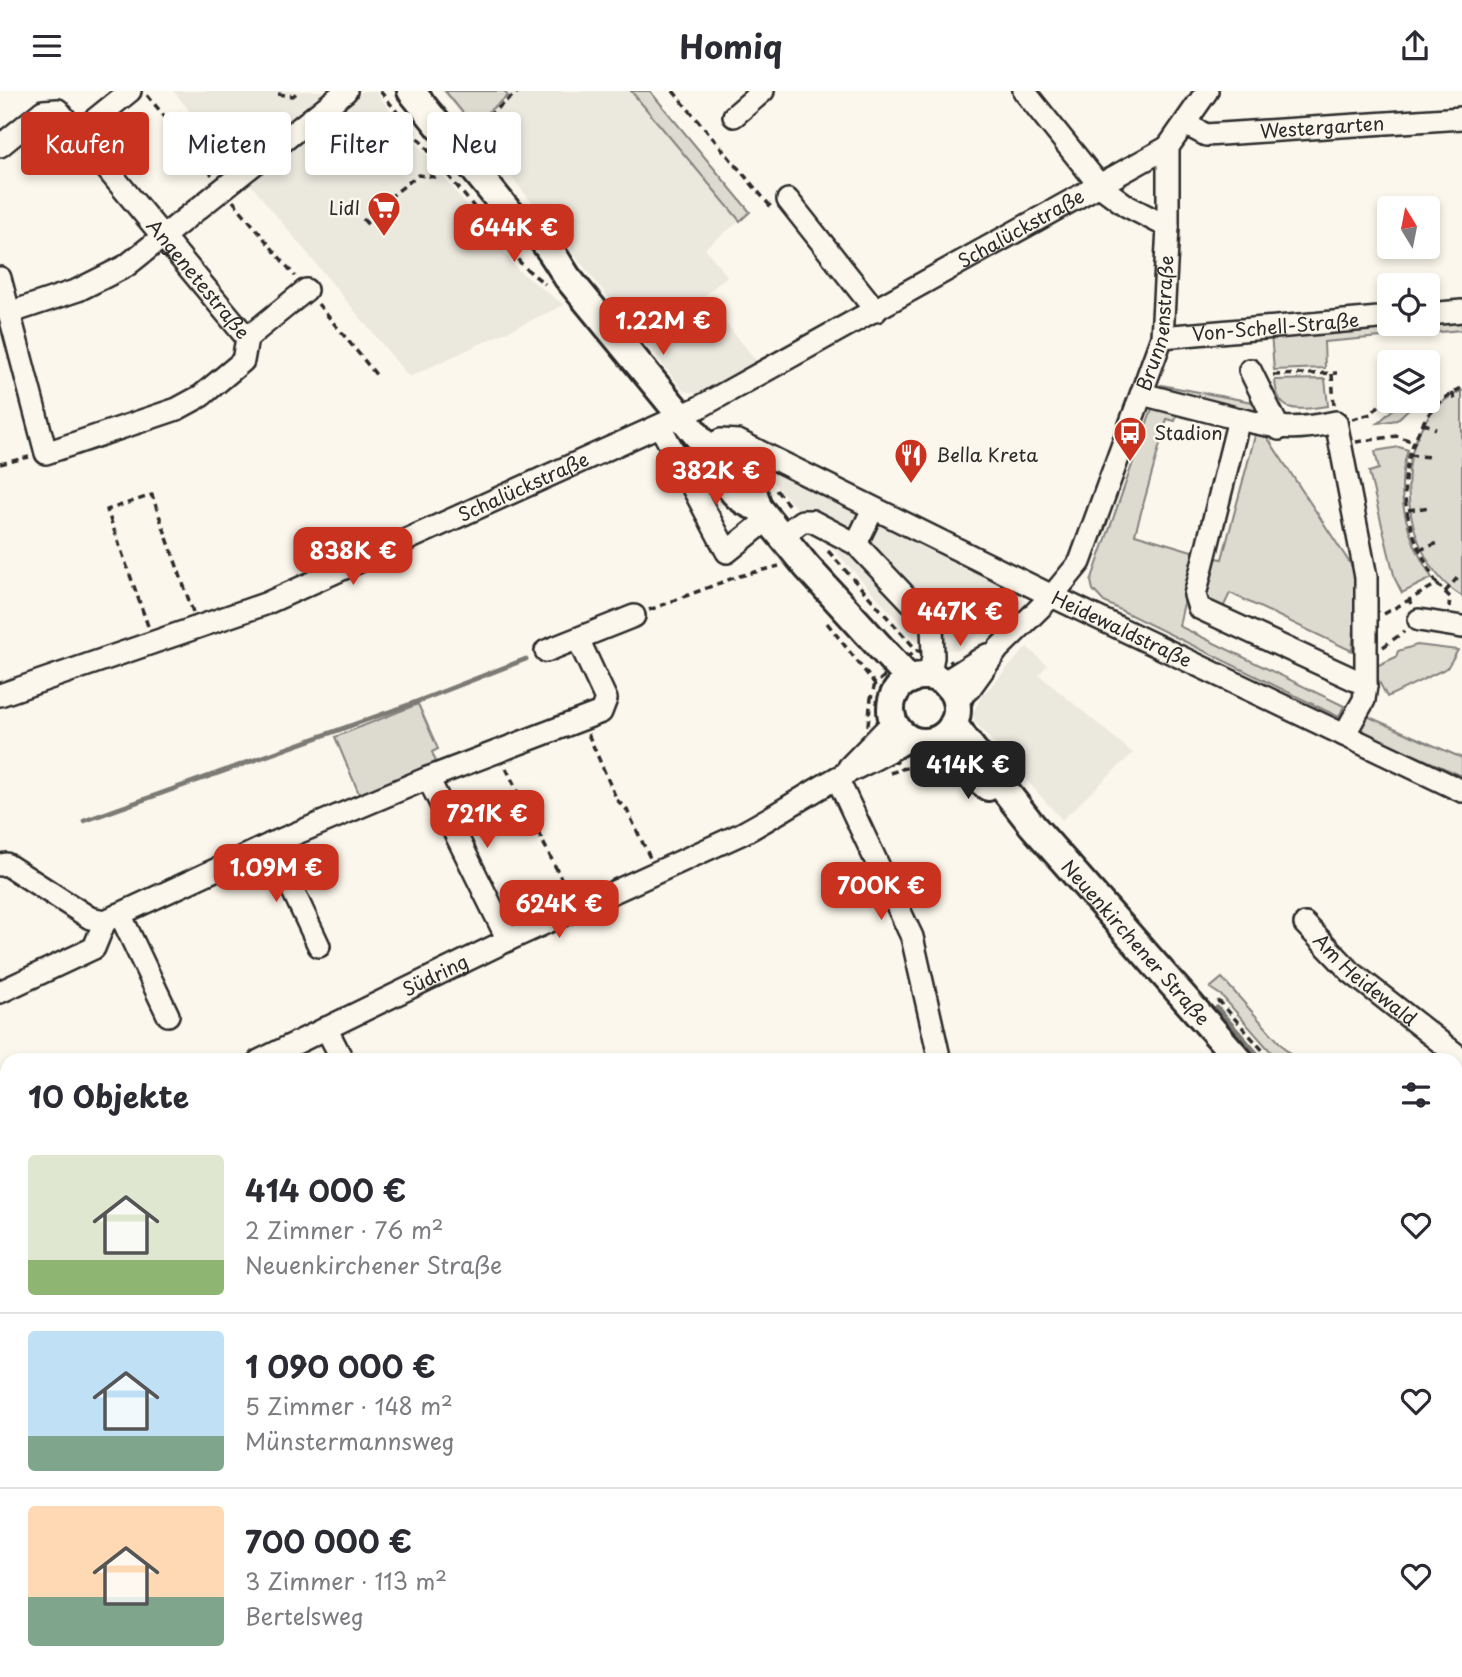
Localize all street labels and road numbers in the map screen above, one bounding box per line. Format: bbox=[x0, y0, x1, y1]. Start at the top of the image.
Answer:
street label: Westergarten bbox=[1259, 108, 1385, 144]
street label: Schalückstraße bbox=[952, 181, 1089, 274]
street label: Angenetestraße bbox=[141, 212, 257, 345]
street label: Brunnenstraße bbox=[1129, 254, 1179, 395]
street label: Von-Schell-Straße bbox=[1191, 305, 1360, 347]
street label: Schalückstraße bbox=[453, 444, 593, 528]
street label: Heidewaldstraße bbox=[1047, 583, 1197, 674]
street label: Neuenkirchener Straße bbox=[1056, 853, 1217, 1031]
street label: Am Heidewald bbox=[1308, 926, 1424, 1032]
street label: Südring bbox=[397, 947, 472, 1002]

